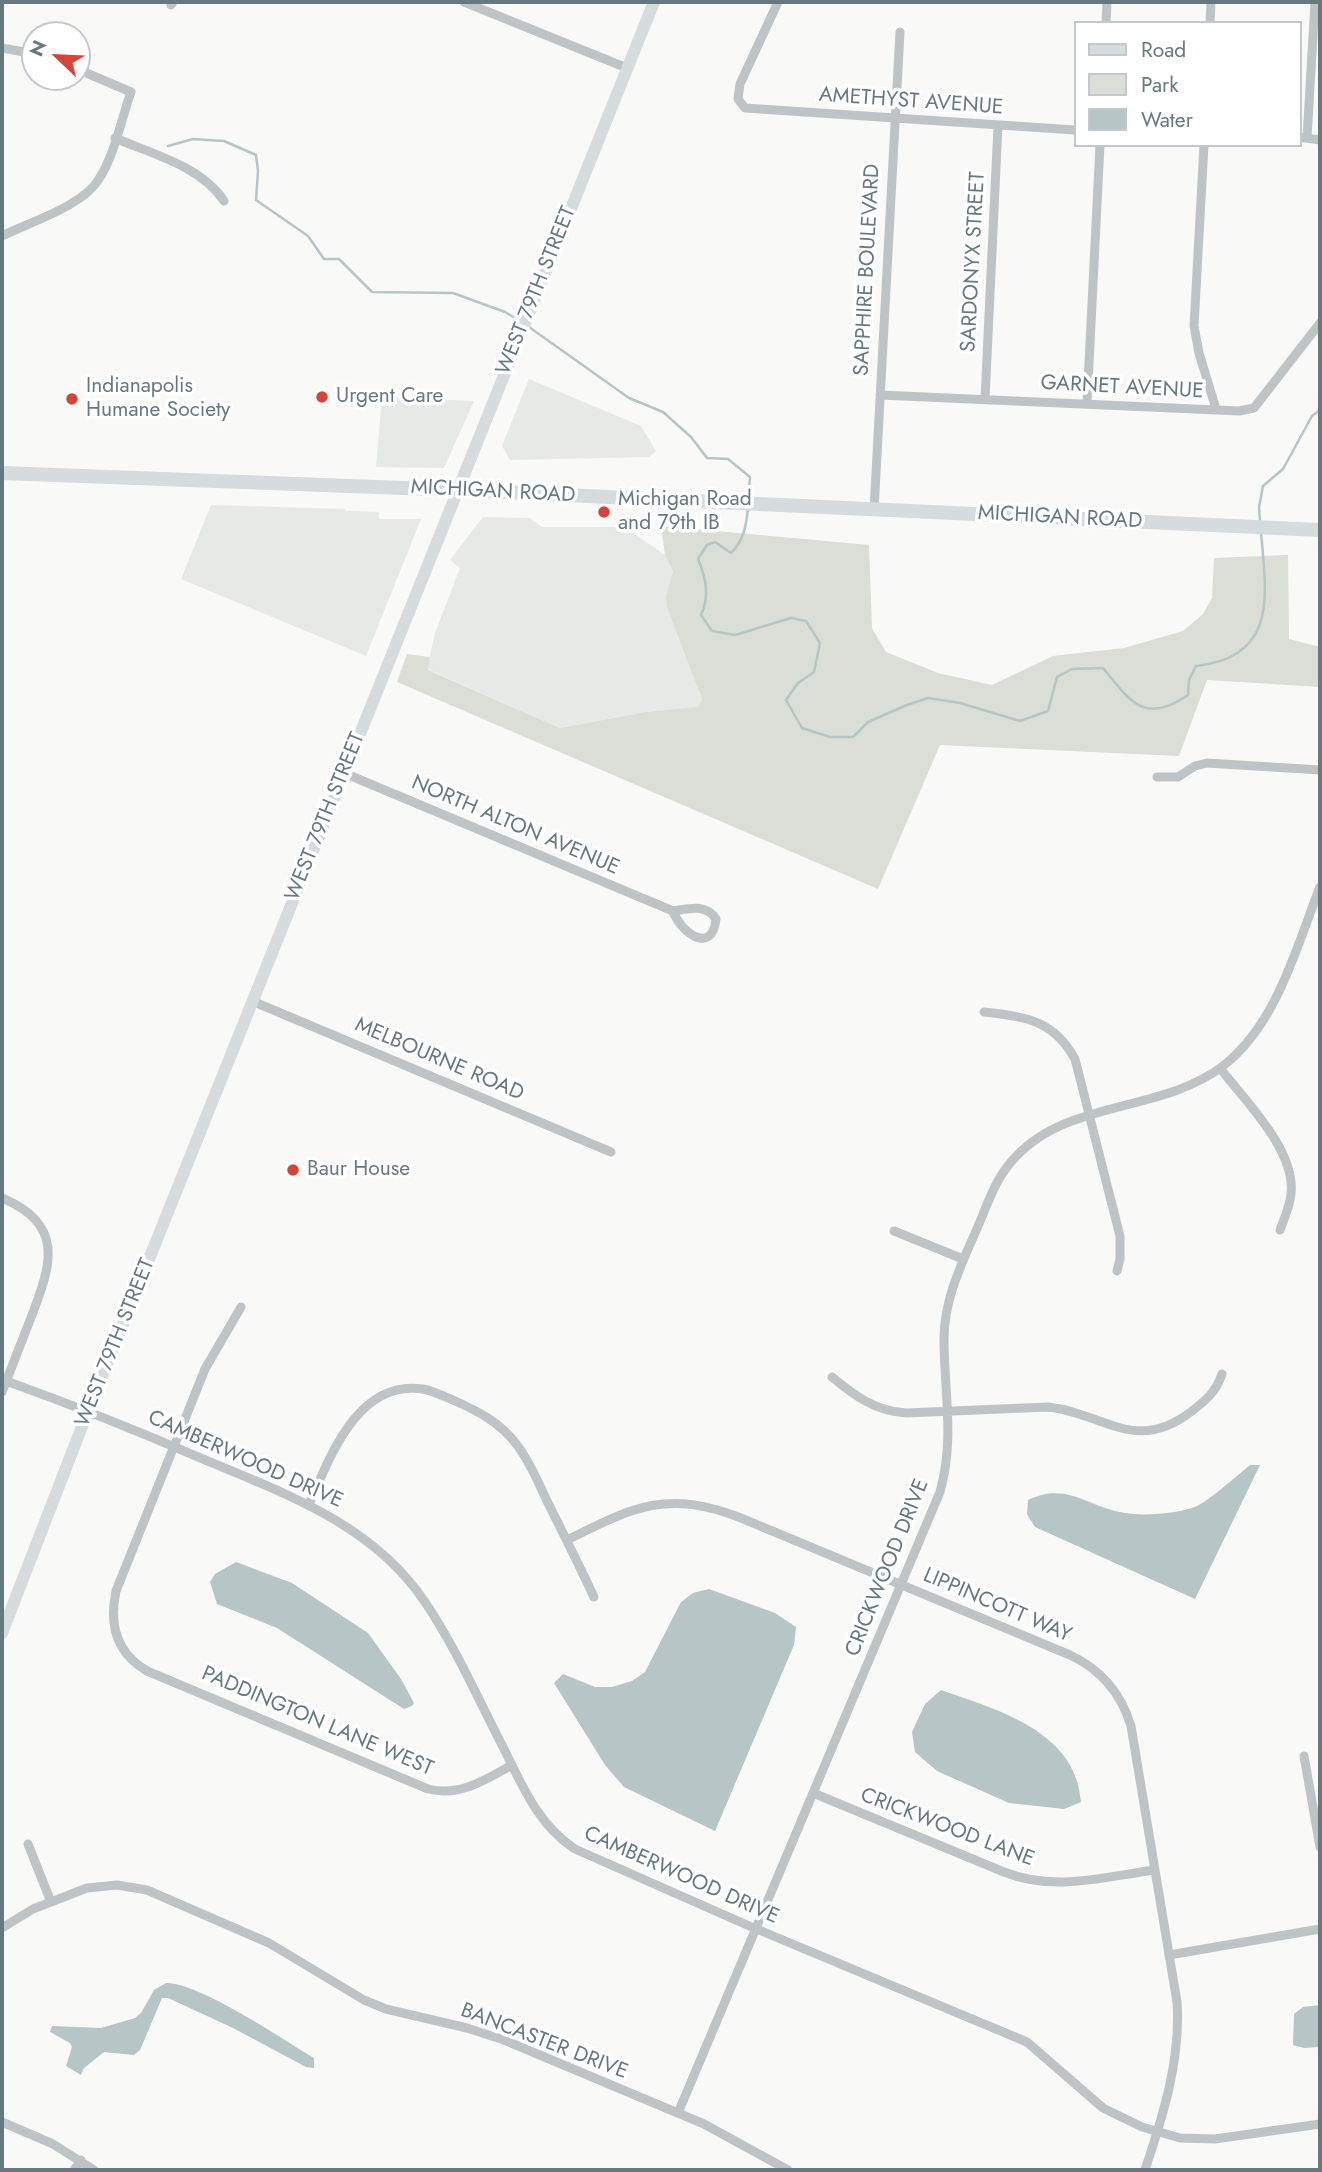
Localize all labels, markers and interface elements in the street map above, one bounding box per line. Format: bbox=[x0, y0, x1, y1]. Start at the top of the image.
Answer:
north arrow bbox=[21, 21, 91, 91]
legend bbox=[1074, 21, 1301, 147]
text: Road bbox=[1141, 35, 1186, 65]
text: N bbox=[23, 36, 53, 61]
text: Park bbox=[1141, 70, 1178, 100]
street label: AMETHYST AVENUE bbox=[818, 83, 1004, 121]
text: Water bbox=[1141, 105, 1193, 135]
street label: SAPPHIRE BOULEVARD bbox=[850, 163, 886, 377]
street label: SARDONYX STREET bbox=[957, 171, 991, 353]
street label: WEST 79TH STREET bbox=[492, 203, 582, 379]
street label: GARNET AVENUE bbox=[1040, 371, 1204, 405]
place label: Indianapolis Humane Society bbox=[86, 374, 230, 424]
place label: Urgent Care bbox=[336, 384, 443, 410]
marker: Urgent Care bbox=[314, 389, 330, 405]
marker: Indianapolis Humane Society bbox=[64, 391, 80, 407]
street label: MICHIGAN ROAD bbox=[410, 475, 576, 509]
place label: Michigan Road and 79th IB bbox=[618, 487, 752, 537]
street label: MICHIGAN ROAD bbox=[977, 501, 1143, 535]
marker: Michigan Road and 79th IB bbox=[596, 504, 612, 520]
street label: WEST 79TH STREET bbox=[281, 729, 371, 905]
street label: NORTH ALTON AVENUE bbox=[407, 771, 623, 881]
street label: MELBOURNE ROAD bbox=[351, 1013, 527, 1107]
place label: Baur House bbox=[307, 1157, 410, 1183]
marker: Baur House bbox=[285, 1162, 301, 1178]
street label: WEST 79TH STREET bbox=[71, 1255, 161, 1431]
street label: CAMBERWOOD DRIVE bbox=[144, 1406, 346, 1514]
street label: CRICKWOOD DRIVE bbox=[841, 1476, 935, 1660]
street label: LIPPINCOTT WAY bbox=[919, 1563, 1075, 1649]
street label: PADDINGTON LANE WEST bbox=[197, 1662, 437, 1782]
street label: CRICKWOOD LANE bbox=[857, 1783, 1037, 1873]
street label: CAMBERWOOD DRIVE bbox=[580, 1822, 782, 1930]
street label: BANCASTER DRIVE bbox=[457, 1999, 631, 2085]

